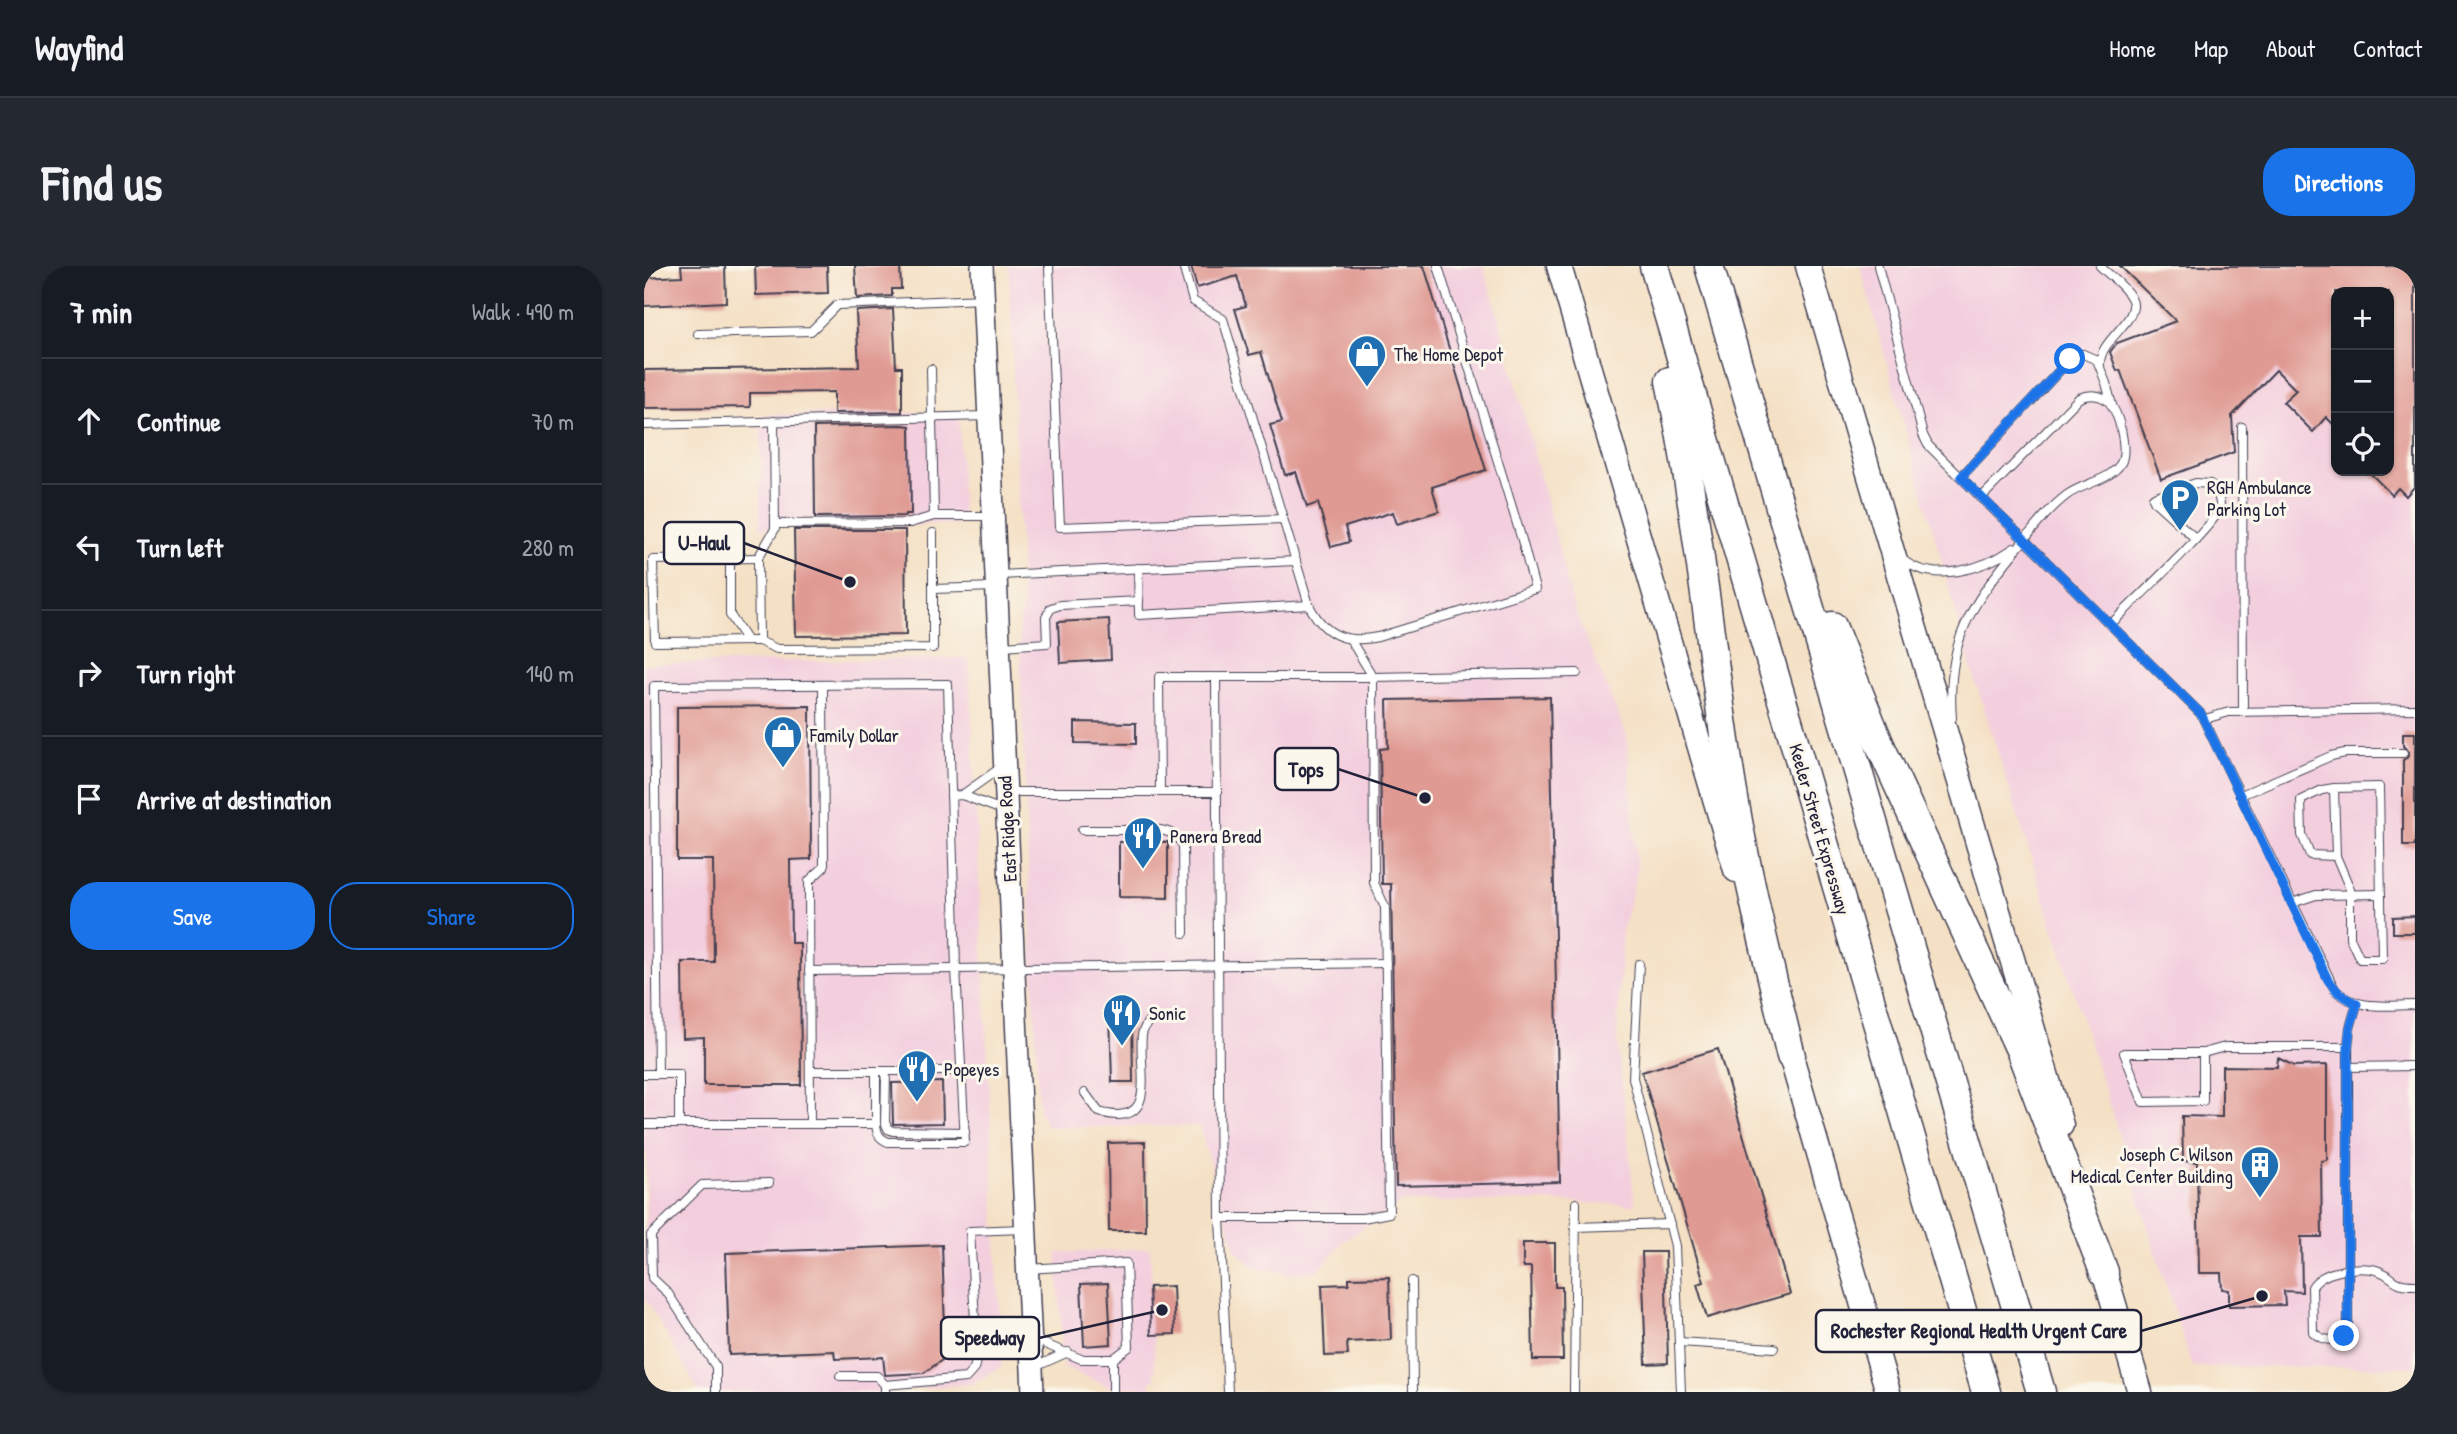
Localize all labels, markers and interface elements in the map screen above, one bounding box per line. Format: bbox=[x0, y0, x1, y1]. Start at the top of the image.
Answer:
text: Wayfind bbox=[35, 26, 123, 70]
text: Home bbox=[2109, 32, 2156, 64]
text: Map bbox=[2194, 32, 2228, 64]
text: About bbox=[2266, 32, 2315, 64]
text: Contact bbox=[2353, 32, 2422, 64]
button: Directions bbox=[2263, 148, 2415, 216]
text: Find us bbox=[42, 149, 162, 215]
map controls bbox=[2331, 287, 2394, 476]
button: + bbox=[2331, 287, 2394, 350]
text: 7 min bbox=[70, 292, 132, 332]
text: Walk · 490 m bbox=[472, 296, 574, 327]
shop icon: The Home Depot bbox=[1346, 333, 1388, 388]
place label: The Home Depot bbox=[1394, 341, 1504, 367]
route start bbox=[2054, 343, 2085, 374]
button: − bbox=[2331, 350, 2394, 413]
icon: ahead bbox=[70, 402, 108, 440]
text: Continue bbox=[137, 404, 221, 439]
text: 70 m bbox=[531, 406, 574, 437]
button: locate bbox=[2331, 413, 2394, 476]
place label: RGH Ambulance Parking Lot bbox=[2207, 474, 2312, 522]
parking icon: RGH Ambulance Parking Lot bbox=[2159, 477, 2201, 532]
callout: U-Haul bbox=[664, 522, 744, 564]
icon: left bbox=[70, 528, 108, 566]
text: U-Haul bbox=[678, 528, 730, 557]
text: Turn left bbox=[137, 530, 223, 565]
text: 280 m bbox=[522, 532, 574, 563]
icon: right bbox=[70, 654, 108, 692]
text: Turn right bbox=[137, 656, 235, 691]
text: 140 m bbox=[526, 658, 574, 689]
shop icon: Family Dollar bbox=[762, 714, 804, 769]
place label: Family Dollar bbox=[809, 722, 900, 748]
street label: Keeler Street Expressway bbox=[1783, 740, 1857, 918]
callout: Tops bbox=[1275, 748, 1338, 790]
text: Tops bbox=[1287, 755, 1324, 785]
street label: East Ridge Road bbox=[991, 775, 1023, 883]
icon: arrive bbox=[70, 780, 108, 818]
text: Arrive at destination bbox=[137, 782, 332, 817]
restaurant icon: Panera Bread bbox=[1122, 815, 1164, 870]
place label: Panera Bread bbox=[1170, 823, 1262, 849]
button: Save bbox=[70, 882, 315, 950]
button: Share bbox=[329, 882, 574, 950]
restaurant icon: Sonic bbox=[1101, 992, 1143, 1047]
place label: Sonic bbox=[1149, 1000, 1186, 1026]
restaurant icon: Popeyes bbox=[896, 1048, 938, 1103]
place label: Popeyes bbox=[944, 1056, 999, 1082]
place label: Joseph C. Wilson Medical Center Building bbox=[2071, 1141, 2233, 1189]
building icon: Joseph C. Wilson Medical Center Building bbox=[2239, 1144, 2281, 1199]
callout: Rochester Regional Health Urgent Care bbox=[1816, 1310, 2141, 1352]
text: Rochester Regional Health Urgent Care bbox=[1831, 1316, 2128, 1346]
callout: Speedway bbox=[941, 1317, 1039, 1359]
route end bbox=[2328, 1320, 2359, 1351]
text: Speedway bbox=[955, 1323, 1025, 1353]

